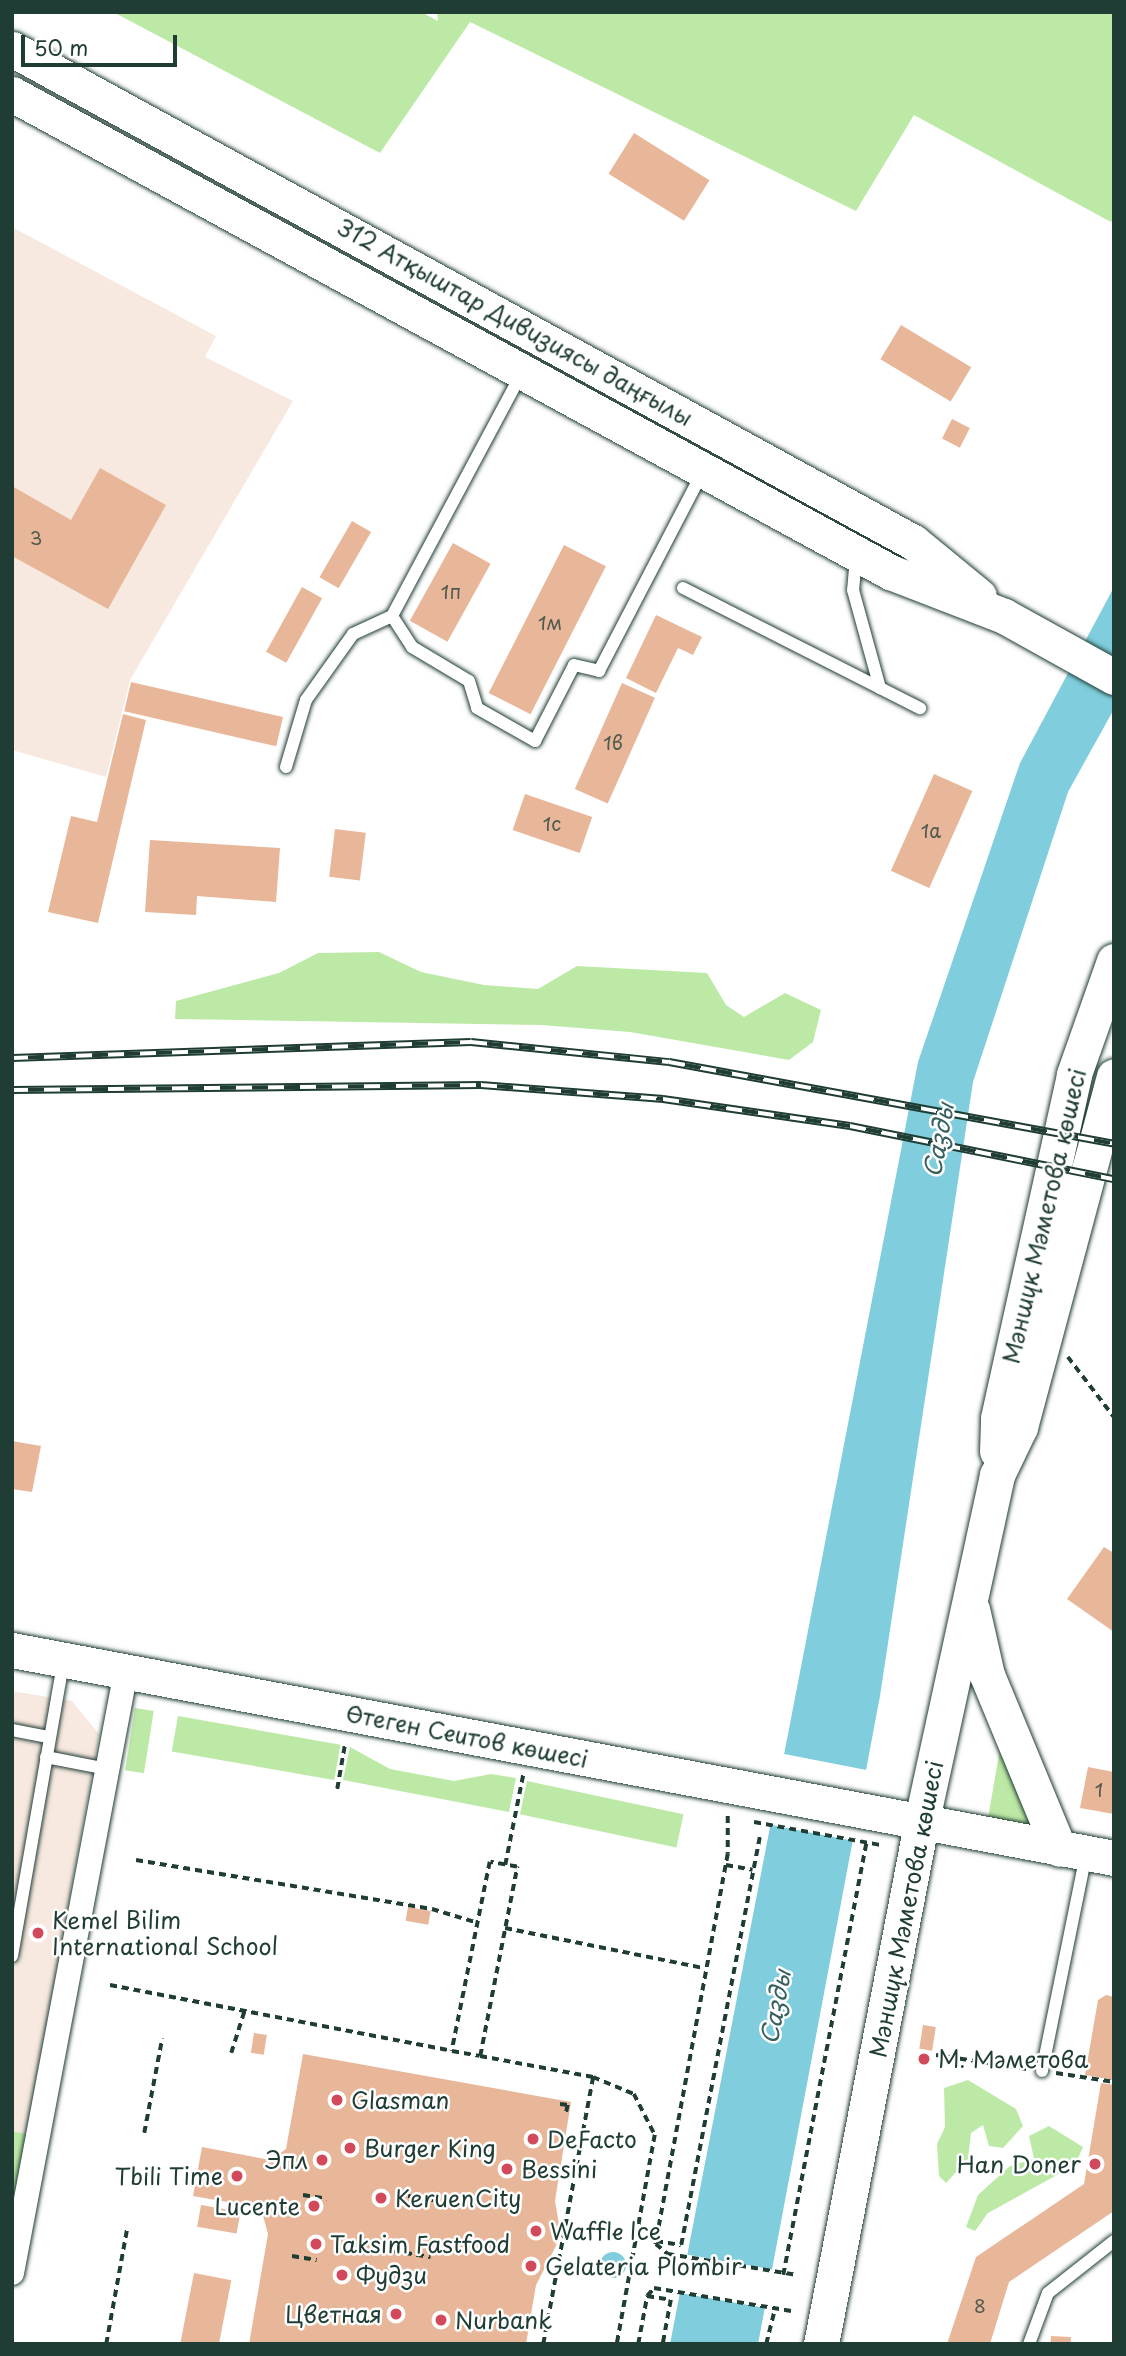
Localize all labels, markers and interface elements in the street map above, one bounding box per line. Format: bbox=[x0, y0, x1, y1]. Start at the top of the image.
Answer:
scale bar bbox=[24, 21, 180, 65]
text: 50 m bbox=[34, 31, 88, 63]
street label: 312 Атқыштар Дивизиясы даңғылы bbox=[332, 212, 698, 432]
house number: 3 bbox=[30, 527, 42, 549]
house number: 1п bbox=[441, 581, 461, 603]
house number: 1м bbox=[538, 612, 562, 634]
house number: 1в bbox=[603, 732, 623, 754]
house number: 1с bbox=[543, 813, 561, 835]
house number: 1а bbox=[921, 820, 941, 842]
street label: Мәншүк Мәметова көшесі bbox=[997, 1066, 1091, 1366]
water label: Сазды bbox=[917, 1100, 959, 1180]
street label: Өтеген Сеитов көшесі bbox=[343, 1699, 591, 1773]
street label: Мәншүк Мәметова көшесі bbox=[864, 1758, 948, 2060]
house number: 1 bbox=[1095, 1779, 1103, 1801]
place label: Kemel Bilim International School bbox=[52, 1906, 278, 1960]
marker: Kemel Bilim International School bbox=[30, 1925, 46, 1941]
water label: Сазды bbox=[754, 1967, 796, 2047]
place label: М. Мәметова bbox=[938, 2045, 1089, 2073]
marker: М. Мәметова bbox=[916, 2051, 932, 2067]
place label: Glasman bbox=[351, 2086, 449, 2114]
marker: Glasman bbox=[329, 2092, 345, 2108]
place label: DeFacto bbox=[547, 2125, 637, 2153]
marker: DeFacto bbox=[525, 2131, 541, 2147]
place label: Burger King bbox=[364, 2134, 495, 2162]
marker: Burger King bbox=[342, 2140, 358, 2156]
place label: Эпл bbox=[265, 2146, 308, 2174]
place label: Han Doner bbox=[958, 2150, 1081, 2178]
marker: Эпл bbox=[314, 2152, 330, 2168]
place label: Bessini bbox=[521, 2155, 597, 2183]
marker: Han Doner bbox=[1087, 2156, 1103, 2172]
marker: Bessini bbox=[499, 2161, 515, 2177]
place label: Tbili Time bbox=[113, 2162, 223, 2190]
marker: Tbili Time bbox=[229, 2168, 245, 2184]
place label: KeruenCity bbox=[395, 2184, 521, 2212]
marker: KeruenCity bbox=[373, 2190, 389, 2206]
place label: Lucente bbox=[215, 2192, 300, 2220]
marker: Lucente bbox=[306, 2198, 322, 2214]
place label: Waffle Ice bbox=[550, 2217, 663, 2245]
marker: Waffle Ice bbox=[528, 2223, 544, 2239]
place label: Taksim Fastfood bbox=[330, 2230, 508, 2258]
marker: Taksim Fastfood bbox=[308, 2236, 324, 2252]
place label: Gelateria Plombir bbox=[545, 2252, 740, 2280]
marker: Gelateria Plombir bbox=[523, 2258, 539, 2274]
place label: Фудзи bbox=[356, 2261, 427, 2289]
marker: Фудзи bbox=[334, 2267, 350, 2283]
house number: 8 bbox=[974, 2295, 986, 2317]
place label: Цветная bbox=[285, 2300, 382, 2328]
marker: Цветная bbox=[388, 2306, 404, 2322]
place label: Nurbank bbox=[455, 2306, 552, 2334]
marker: Nurbank bbox=[433, 2312, 449, 2328]

